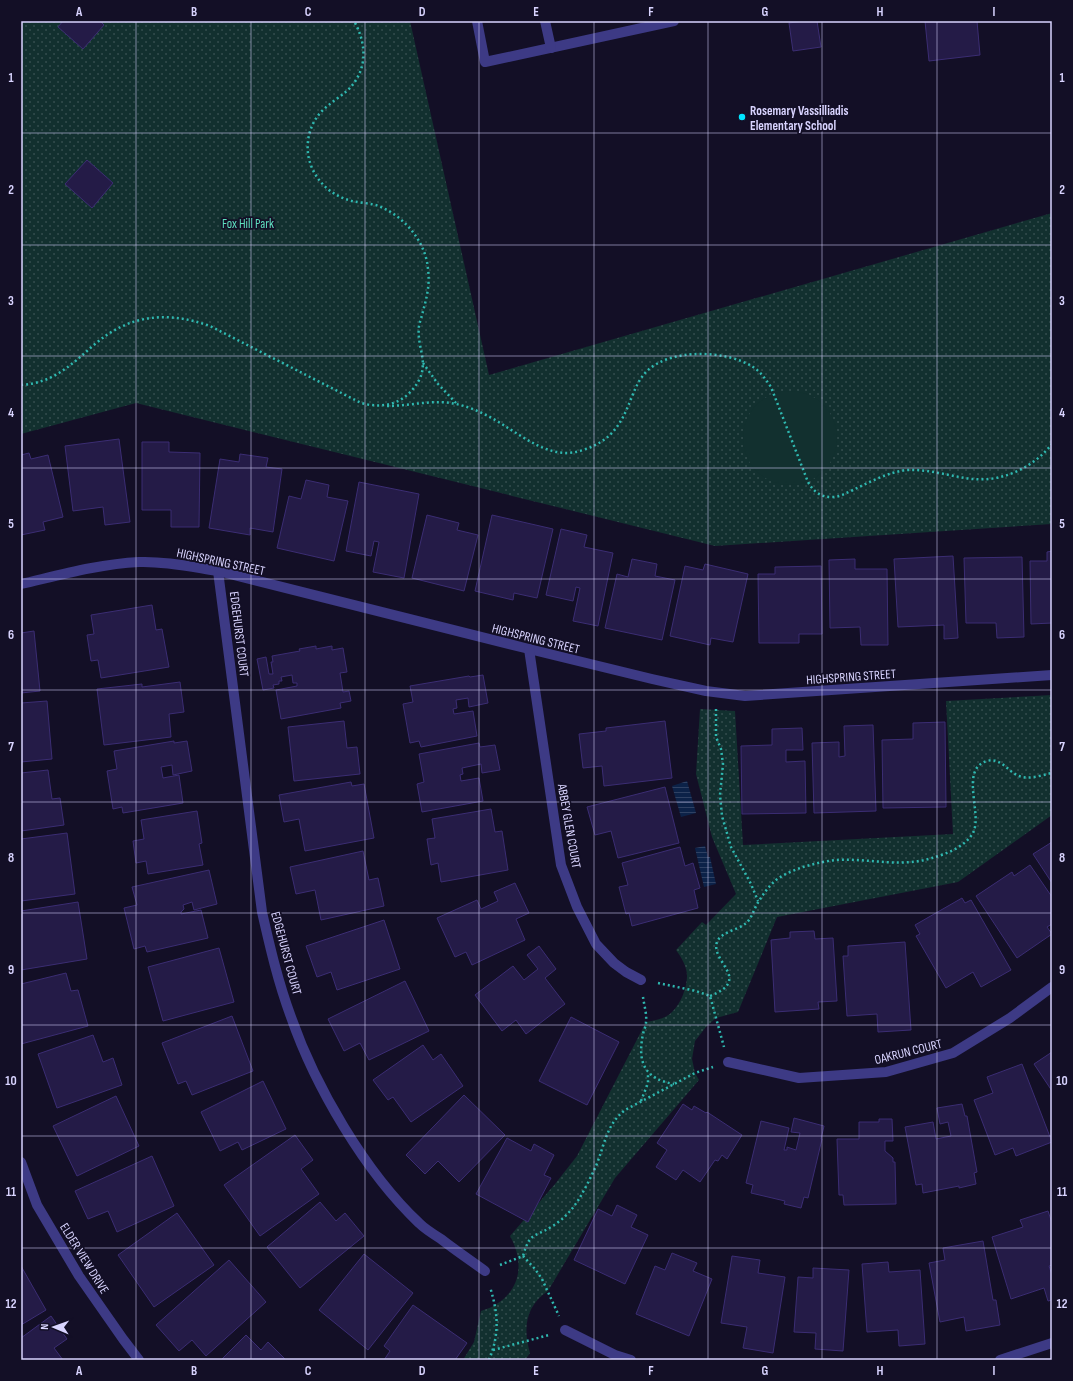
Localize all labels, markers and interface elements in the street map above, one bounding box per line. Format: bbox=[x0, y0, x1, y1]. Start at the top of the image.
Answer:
text: A bbox=[75, 4, 83, 20]
text: B bbox=[191, 4, 197, 20]
text: C bbox=[305, 4, 312, 20]
text: D bbox=[419, 4, 426, 20]
text: E bbox=[533, 4, 539, 20]
text: F bbox=[648, 4, 654, 20]
text: G bbox=[762, 4, 769, 20]
text: H bbox=[877, 4, 884, 20]
text: I bbox=[993, 4, 996, 20]
text: 1 bbox=[8, 70, 14, 86]
text: 1 bbox=[1059, 70, 1065, 86]
place label: Rosemary Vassilliadis Elementary School bbox=[750, 103, 848, 134]
marker: Rosemary Vassilliadis Elementary School bbox=[737, 112, 747, 122]
text: 2 bbox=[8, 182, 14, 198]
text: 2 bbox=[1059, 182, 1065, 198]
park label: Fox Hill Park bbox=[222, 216, 274, 232]
text: 3 bbox=[8, 293, 14, 309]
text: 3 bbox=[1059, 293, 1065, 309]
text: 4 bbox=[8, 405, 14, 421]
text: 4 bbox=[1059, 405, 1065, 421]
text: 5 bbox=[8, 516, 14, 532]
text: 5 bbox=[1059, 516, 1065, 532]
street label: HIGHSPRING STREET bbox=[175, 545, 266, 579]
street label: EDGEHURST COURT bbox=[226, 591, 252, 678]
street label: HIGHSPRING STREET bbox=[490, 620, 581, 658]
text: 6 bbox=[8, 627, 14, 643]
text: 6 bbox=[1059, 627, 1065, 643]
street label: HIGHSPRING STREET bbox=[806, 666, 897, 688]
text: 7 bbox=[8, 739, 14, 755]
text: 7 bbox=[1059, 739, 1065, 755]
street label: ABBEY GLEN COURT bbox=[554, 782, 584, 870]
text: 8 bbox=[8, 850, 14, 866]
text: 8 bbox=[1059, 850, 1065, 866]
street label: EDGEHURST COURT bbox=[267, 910, 305, 997]
text: 9 bbox=[8, 962, 14, 978]
text: 9 bbox=[1059, 962, 1065, 978]
street label: OAKRUN COURT bbox=[873, 1036, 944, 1068]
text: 10 bbox=[5, 1073, 17, 1089]
text: 10 bbox=[1056, 1073, 1068, 1089]
text: 11 bbox=[6, 1184, 16, 1200]
text: 11 bbox=[1057, 1184, 1067, 1200]
street label: ELDER VIEW DRIVE bbox=[56, 1220, 112, 1297]
text: 12 bbox=[6, 1296, 17, 1312]
text: 12 bbox=[1057, 1296, 1068, 1312]
north arrow bbox=[34, 1307, 74, 1347]
text: N bbox=[38, 1323, 51, 1330]
text: A bbox=[75, 1363, 83, 1379]
text: B bbox=[191, 1363, 197, 1379]
text: C bbox=[305, 1363, 312, 1379]
text: D bbox=[419, 1363, 426, 1379]
text: E bbox=[533, 1363, 539, 1379]
text: F bbox=[648, 1363, 654, 1379]
text: G bbox=[762, 1363, 769, 1379]
text: H bbox=[877, 1363, 884, 1379]
text: I bbox=[993, 1363, 996, 1379]

